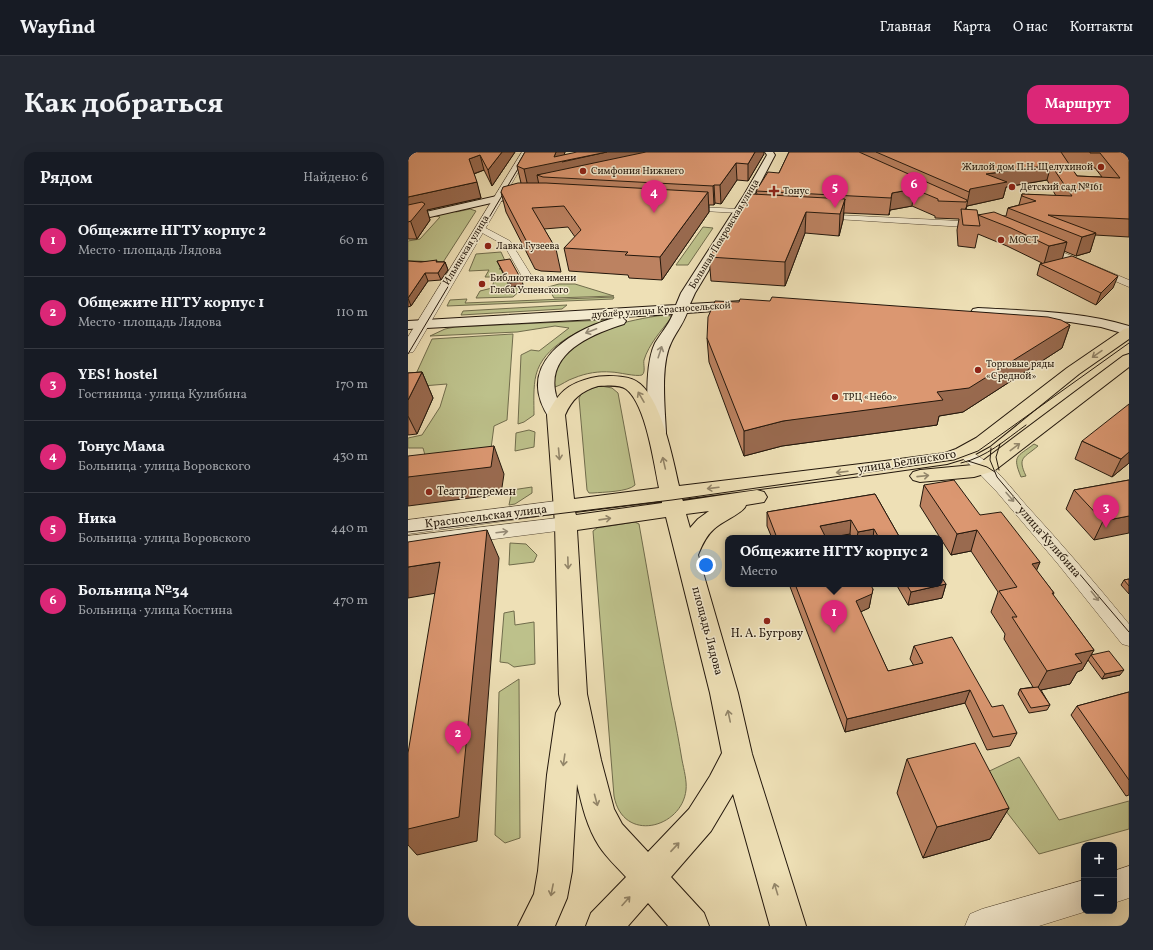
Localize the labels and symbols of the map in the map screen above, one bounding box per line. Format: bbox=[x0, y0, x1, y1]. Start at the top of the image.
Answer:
place label: Жилой дом П.Н. Щелухиной bbox=[962, 160, 1093, 174]
marker: Жилой дом П.Н. Щелухиной bbox=[1096, 162, 1106, 172]
place label: Симфония Нижнего bbox=[591, 164, 684, 178]
marker: Симфония Нижнего bbox=[578, 166, 588, 176]
pin: 6 bbox=[901, 172, 927, 205]
pin: 5 bbox=[822, 175, 848, 208]
street label: Большая Покровская улица bbox=[686, 176, 762, 292]
pin: 4 bbox=[641, 180, 667, 213]
place label: Детский сад №161 bbox=[1020, 180, 1103, 194]
marker: Детский сад №161 bbox=[1007, 182, 1017, 192]
place label: Тонус bbox=[783, 184, 810, 198]
marker: Тонус bbox=[768, 185, 780, 197]
street label: Ильинская улица bbox=[440, 212, 492, 288]
place label: МОСТ bbox=[1009, 233, 1038, 247]
marker: МОСТ bbox=[996, 235, 1006, 245]
place label: Лавка Гузеева bbox=[496, 239, 560, 253]
marker: Лавка Гузеева bbox=[483, 241, 493, 251]
place label: Библиотека имени Глеба Успенского bbox=[490, 271, 576, 297]
marker: Библиотека имени Глеба Успенского bbox=[477, 279, 487, 289]
street label: дублёр улицы Красносельской bbox=[591, 298, 731, 322]
one-way arrow bbox=[585, 327, 597, 335]
one-way arrow bbox=[657, 346, 664, 359]
one-way arrow bbox=[1092, 350, 1103, 358]
place label: Торговые ряды «Средной» bbox=[986, 357, 1054, 383]
marker: Торговые ряды «Средной» bbox=[973, 365, 983, 375]
place label: ТРЦ «Небо» bbox=[843, 390, 897, 404]
one-way arrow bbox=[637, 391, 645, 403]
marker: ТРЦ «Небо» bbox=[830, 392, 840, 402]
one-way arrow bbox=[1010, 443, 1021, 451]
street label: улица Белинского bbox=[857, 446, 957, 478]
one-way arrow bbox=[556, 447, 563, 460]
one-way arrow bbox=[659, 457, 667, 470]
one-way arrow bbox=[836, 468, 849, 476]
one-way arrow bbox=[916, 472, 929, 479]
place label: Театр перемен bbox=[437, 484, 516, 500]
one-way arrow bbox=[707, 484, 720, 492]
marker: Театр перемен bbox=[424, 487, 434, 497]
one-way arrow bbox=[1005, 492, 1014, 503]
pin: 3 bbox=[1093, 495, 1119, 528]
street label: Красносельская улица bbox=[424, 502, 548, 532]
street label: улица Кулибина bbox=[1013, 503, 1085, 581]
one-way arrow bbox=[598, 515, 611, 523]
one-way arrow bbox=[495, 528, 508, 536]
your location bbox=[696, 555, 716, 575]
one-way arrow bbox=[564, 556, 571, 569]
street label: площадь Лядова bbox=[687, 585, 727, 677]
one-way arrow bbox=[1090, 590, 1099, 601]
pin: 1 bbox=[821, 600, 847, 633]
marker: Н. А. Бугрову bbox=[762, 616, 772, 626]
place label: Н. А. Бугрову bbox=[731, 626, 804, 642]
one-way arrow bbox=[724, 710, 732, 723]
pin: 2 bbox=[445, 721, 471, 754]
one-way arrow bbox=[560, 753, 568, 766]
one-way arrow bbox=[593, 794, 600, 807]
one-way arrow bbox=[670, 842, 679, 852]
one-way arrow bbox=[547, 883, 555, 896]
one-way arrow bbox=[772, 883, 780, 895]
one-way arrow bbox=[621, 896, 631, 906]

